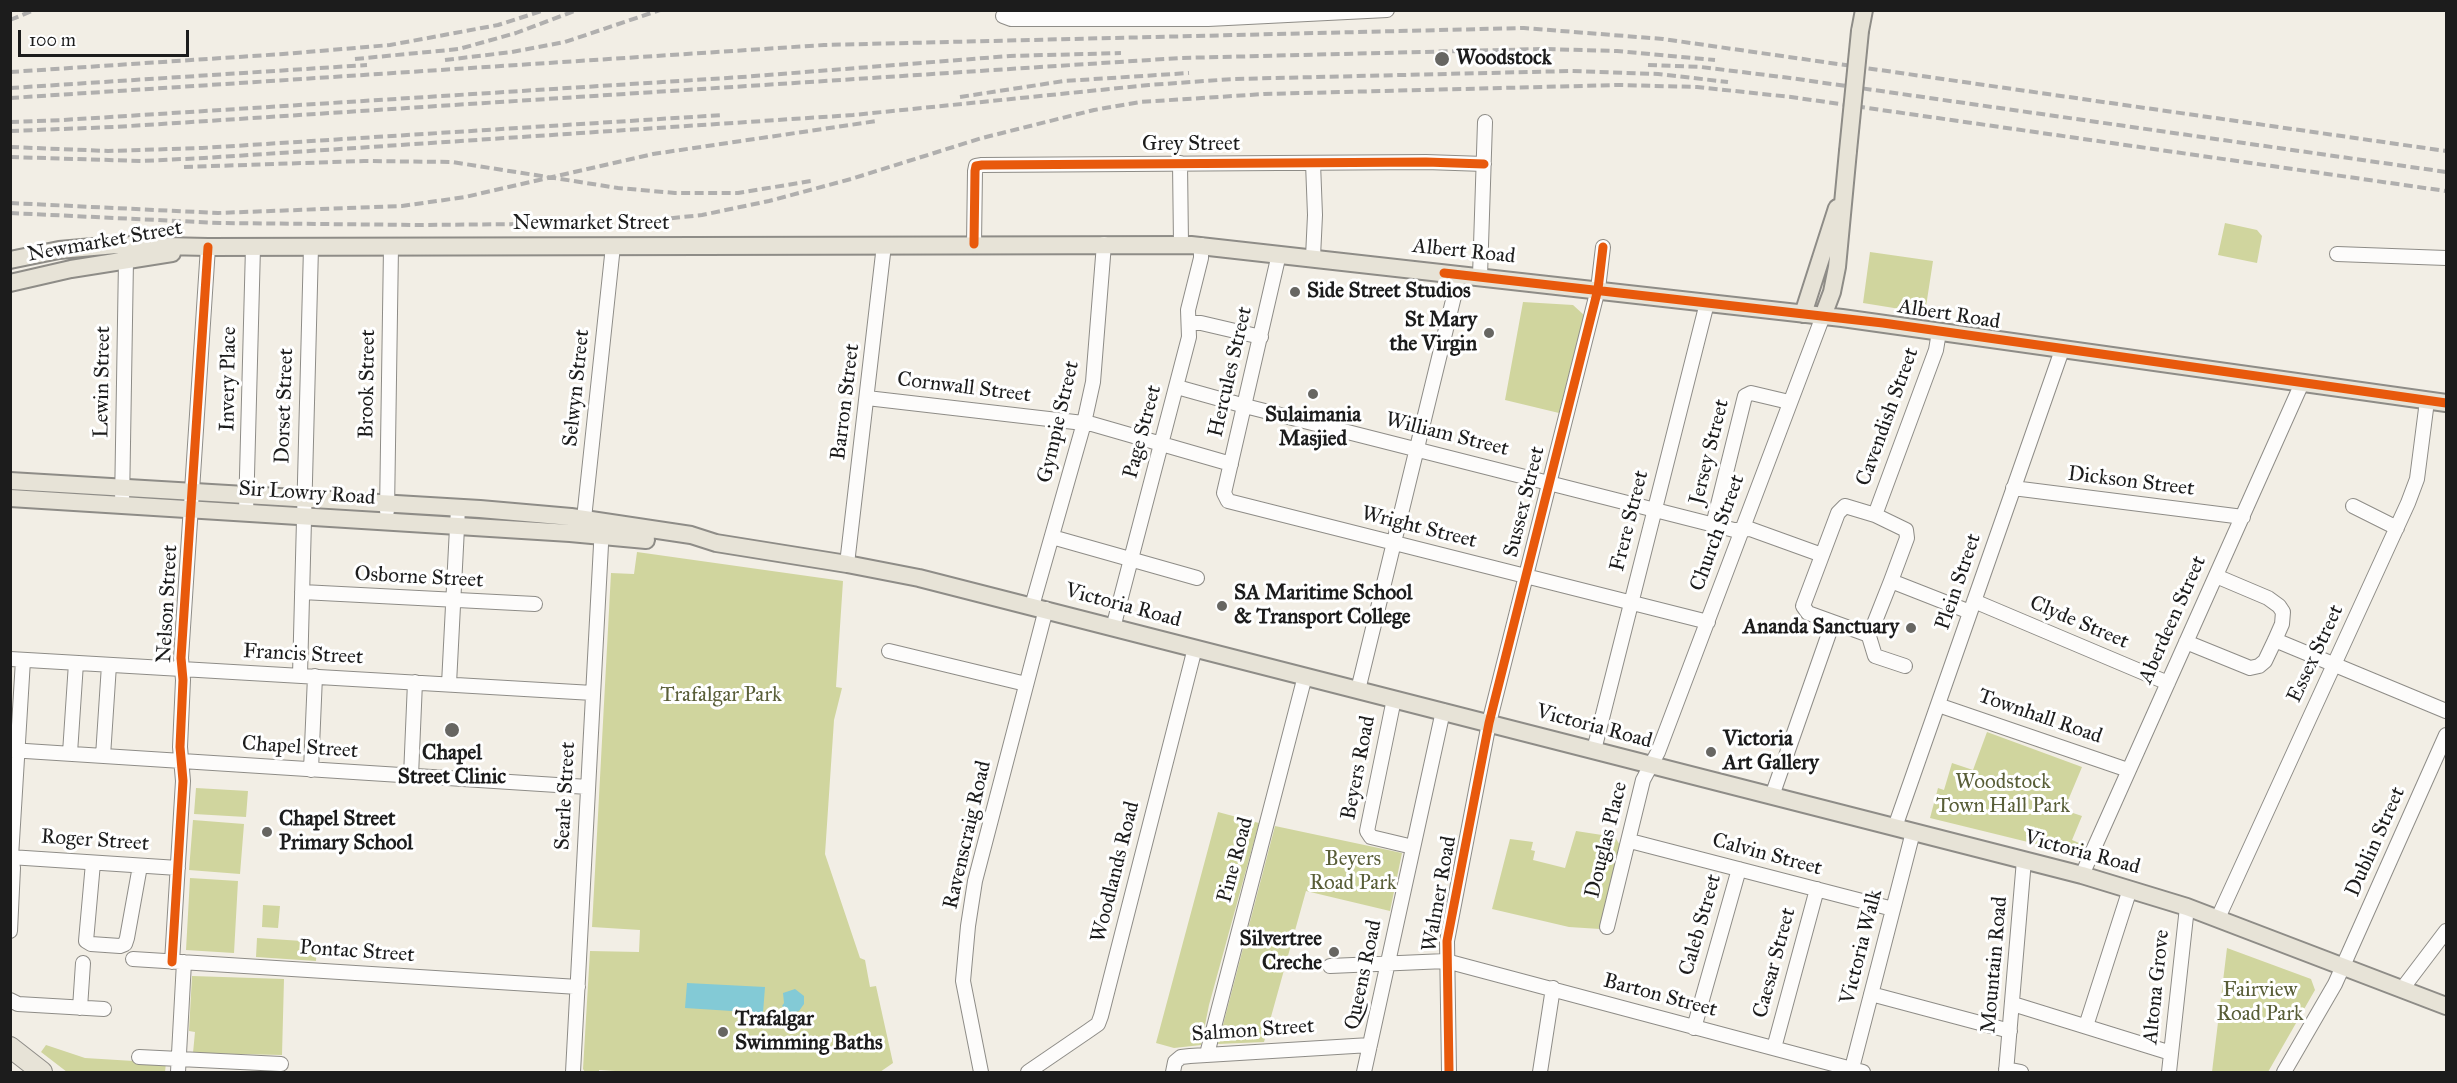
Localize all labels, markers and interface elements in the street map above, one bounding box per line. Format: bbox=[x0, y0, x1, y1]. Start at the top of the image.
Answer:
scale bar bbox=[21, 18, 192, 56]
text: 100 m bbox=[29, 29, 76, 51]
place label: Woodstock bbox=[1456, 46, 1552, 72]
marker: Woodstock bbox=[1433, 50, 1451, 68]
street label: Grey Street bbox=[1142, 132, 1240, 158]
street label: Newmarket Street bbox=[513, 211, 669, 237]
street label: Newmarket Street bbox=[26, 216, 184, 268]
street label: Albert Road bbox=[1411, 234, 1517, 270]
place label: Side Street Studios bbox=[1307, 279, 1471, 305]
marker: Side Street Studios bbox=[1288, 285, 1302, 299]
street label: Albert Road bbox=[1896, 294, 2002, 336]
street label: Hercules Street bbox=[1204, 304, 1258, 440]
place label: St Mary the Virgin bbox=[1390, 308, 1477, 358]
street label: Lewin Street bbox=[89, 326, 117, 438]
street label: Invery Place bbox=[215, 326, 243, 432]
marker: St Mary the Virgin bbox=[1482, 326, 1496, 340]
street label: Selwyn Street bbox=[558, 328, 596, 448]
street label: Brook Street bbox=[354, 329, 382, 439]
street label: Barron Street bbox=[826, 342, 866, 462]
street label: Cavendish Street bbox=[1851, 344, 1925, 490]
street label: Dorset Street bbox=[270, 348, 300, 464]
street label: Gympie Street bbox=[1033, 359, 1085, 485]
street label: Cornwall Street bbox=[896, 367, 1032, 409]
street label: Page Street bbox=[1118, 382, 1168, 482]
marker: Sulaimania Masjied bbox=[1306, 387, 1320, 401]
street label: Jersey Street bbox=[1685, 397, 1735, 507]
place label: Sulaimania Masjied bbox=[1265, 403, 1361, 453]
street label: William Street bbox=[1383, 408, 1511, 462]
street label: Sussex Street bbox=[1499, 444, 1551, 560]
street label: Dickson Street bbox=[2066, 462, 2196, 502]
street label: Frere Street bbox=[1605, 468, 1655, 574]
street label: Church Street bbox=[1685, 471, 1751, 595]
street label: Sir Lowry Road bbox=[238, 477, 376, 511]
street label: Wright Street bbox=[1359, 501, 1479, 555]
street label: Plein Street bbox=[1931, 531, 1987, 633]
street label: Nelson Street bbox=[152, 544, 184, 664]
street label: Aberdeen Street bbox=[2134, 552, 2212, 688]
street label: Osborne Street bbox=[354, 562, 484, 594]
street label: Victoria Road bbox=[1062, 578, 1184, 634]
place label: SA Maritime School & Transport College bbox=[1234, 581, 1412, 631]
street label: Clyde Street bbox=[2026, 591, 2132, 655]
marker: SA Maritime School & Transport College bbox=[1215, 599, 1229, 613]
street label: Essex Street bbox=[2282, 601, 2350, 707]
place label: Ananda Sanctuary bbox=[1743, 615, 1899, 641]
marker: Ananda Sanctuary bbox=[1904, 621, 1918, 635]
street label: Francis Street bbox=[242, 639, 364, 671]
park label: Trafalgar Park bbox=[660, 683, 782, 709]
street label: Townhall Road bbox=[1975, 684, 2105, 750]
street label: Victoria Road bbox=[1533, 699, 1655, 755]
street label: Beyers Road bbox=[1337, 714, 1381, 822]
marker: Chapel Street Clinic bbox=[443, 721, 461, 739]
place label: Victoria Art Gallery bbox=[1723, 727, 1819, 777]
street label: Chapel Street bbox=[241, 731, 359, 765]
place label: Chapel Street Clinic bbox=[398, 741, 506, 791]
street label: Searle Street bbox=[551, 741, 581, 851]
marker: Victoria Art Gallery bbox=[1704, 745, 1718, 759]
street label: Ravenscraig Road bbox=[939, 758, 997, 912]
park label: Woodstock Town Hall Park bbox=[1936, 770, 2070, 820]
street label: Douglas Place bbox=[1580, 779, 1634, 901]
street label: Dublin Street bbox=[2341, 783, 2411, 901]
street label: Woodlands Road bbox=[1086, 799, 1146, 945]
place label: Chapel Street Primary School bbox=[279, 807, 413, 857]
street label: Pine Road bbox=[1213, 815, 1259, 905]
street label: Roger Street bbox=[40, 825, 150, 857]
marker: Chapel Street Primary School bbox=[260, 825, 274, 839]
street label: Victoria Road bbox=[2021, 825, 2143, 881]
street label: Calvin Street bbox=[1709, 828, 1825, 882]
street label: Walmer Road bbox=[1417, 834, 1463, 954]
park label: Beyers Road Park bbox=[1309, 847, 1397, 897]
street label: Caleb Street bbox=[1674, 871, 1728, 979]
street label: Victoria Walk bbox=[1836, 887, 1888, 1007]
street label: Mountain Road bbox=[1976, 896, 2014, 1034]
street label: Caesar Street bbox=[1748, 905, 1802, 1021]
street label: Queens Road bbox=[1340, 918, 1388, 1032]
place label: Silvertree Creche bbox=[1240, 927, 1322, 977]
street label: Altona Grove bbox=[2138, 929, 2176, 1045]
street label: Pontac Street bbox=[299, 935, 415, 969]
marker: Silvertree Creche bbox=[1327, 945, 1341, 959]
street label: Barton Street bbox=[1600, 969, 1720, 1023]
park label: Fairview Road Park bbox=[2216, 978, 2304, 1028]
place label: Trafalgar Swimming Baths bbox=[735, 1007, 883, 1057]
street label: Salmon Street bbox=[1191, 1014, 1315, 1048]
marker: Trafalgar Swimming Baths bbox=[716, 1025, 730, 1039]

